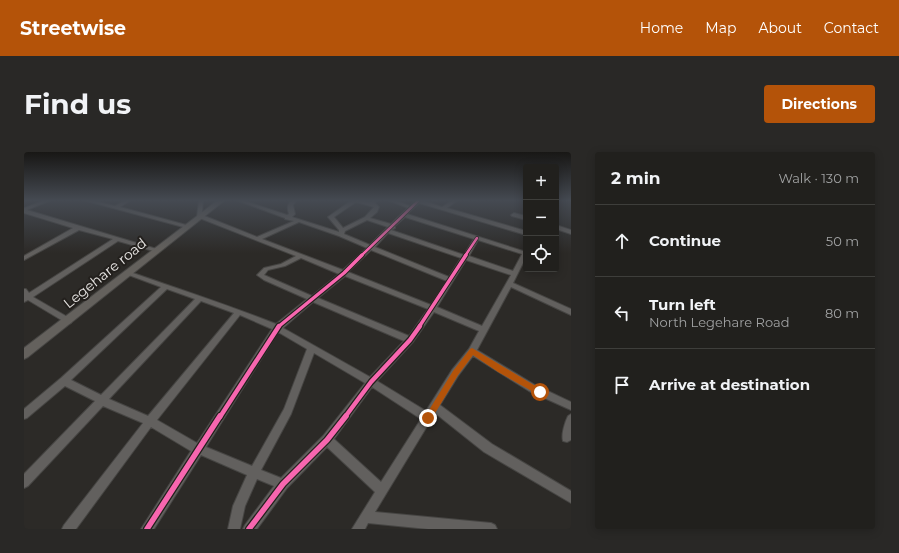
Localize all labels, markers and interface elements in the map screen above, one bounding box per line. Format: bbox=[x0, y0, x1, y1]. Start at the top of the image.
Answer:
text: Streetwise bbox=[20, 17, 126, 40]
text: Home bbox=[640, 19, 683, 37]
text: Map bbox=[705, 19, 736, 37]
text: About bbox=[758, 19, 802, 37]
text: Contact bbox=[824, 19, 879, 37]
button: Directions bbox=[764, 85, 875, 123]
text: Find us bbox=[24, 87, 131, 121]
map controls bbox=[523, 164, 559, 272]
button: + bbox=[523, 164, 559, 200]
text: 2 min bbox=[611, 168, 661, 188]
text: Walk · 130 m bbox=[778, 170, 859, 186]
button: − bbox=[523, 200, 559, 236]
icon: ahead bbox=[611, 230, 633, 252]
text: Continue bbox=[649, 231, 721, 250]
text: 50 m bbox=[826, 233, 859, 249]
street label: Legehare road bbox=[60, 234, 150, 312]
button: locate bbox=[523, 236, 559, 272]
text: Turn left bbox=[649, 295, 716, 314]
icon: left bbox=[611, 302, 633, 324]
text: 80 m bbox=[825, 305, 859, 321]
text: North Legehare Road bbox=[649, 314, 790, 330]
icon: arrive bbox=[611, 374, 633, 396]
text: Arrive at destination bbox=[649, 375, 810, 394]
route start bbox=[531, 383, 549, 401]
route end bbox=[419, 409, 437, 427]

